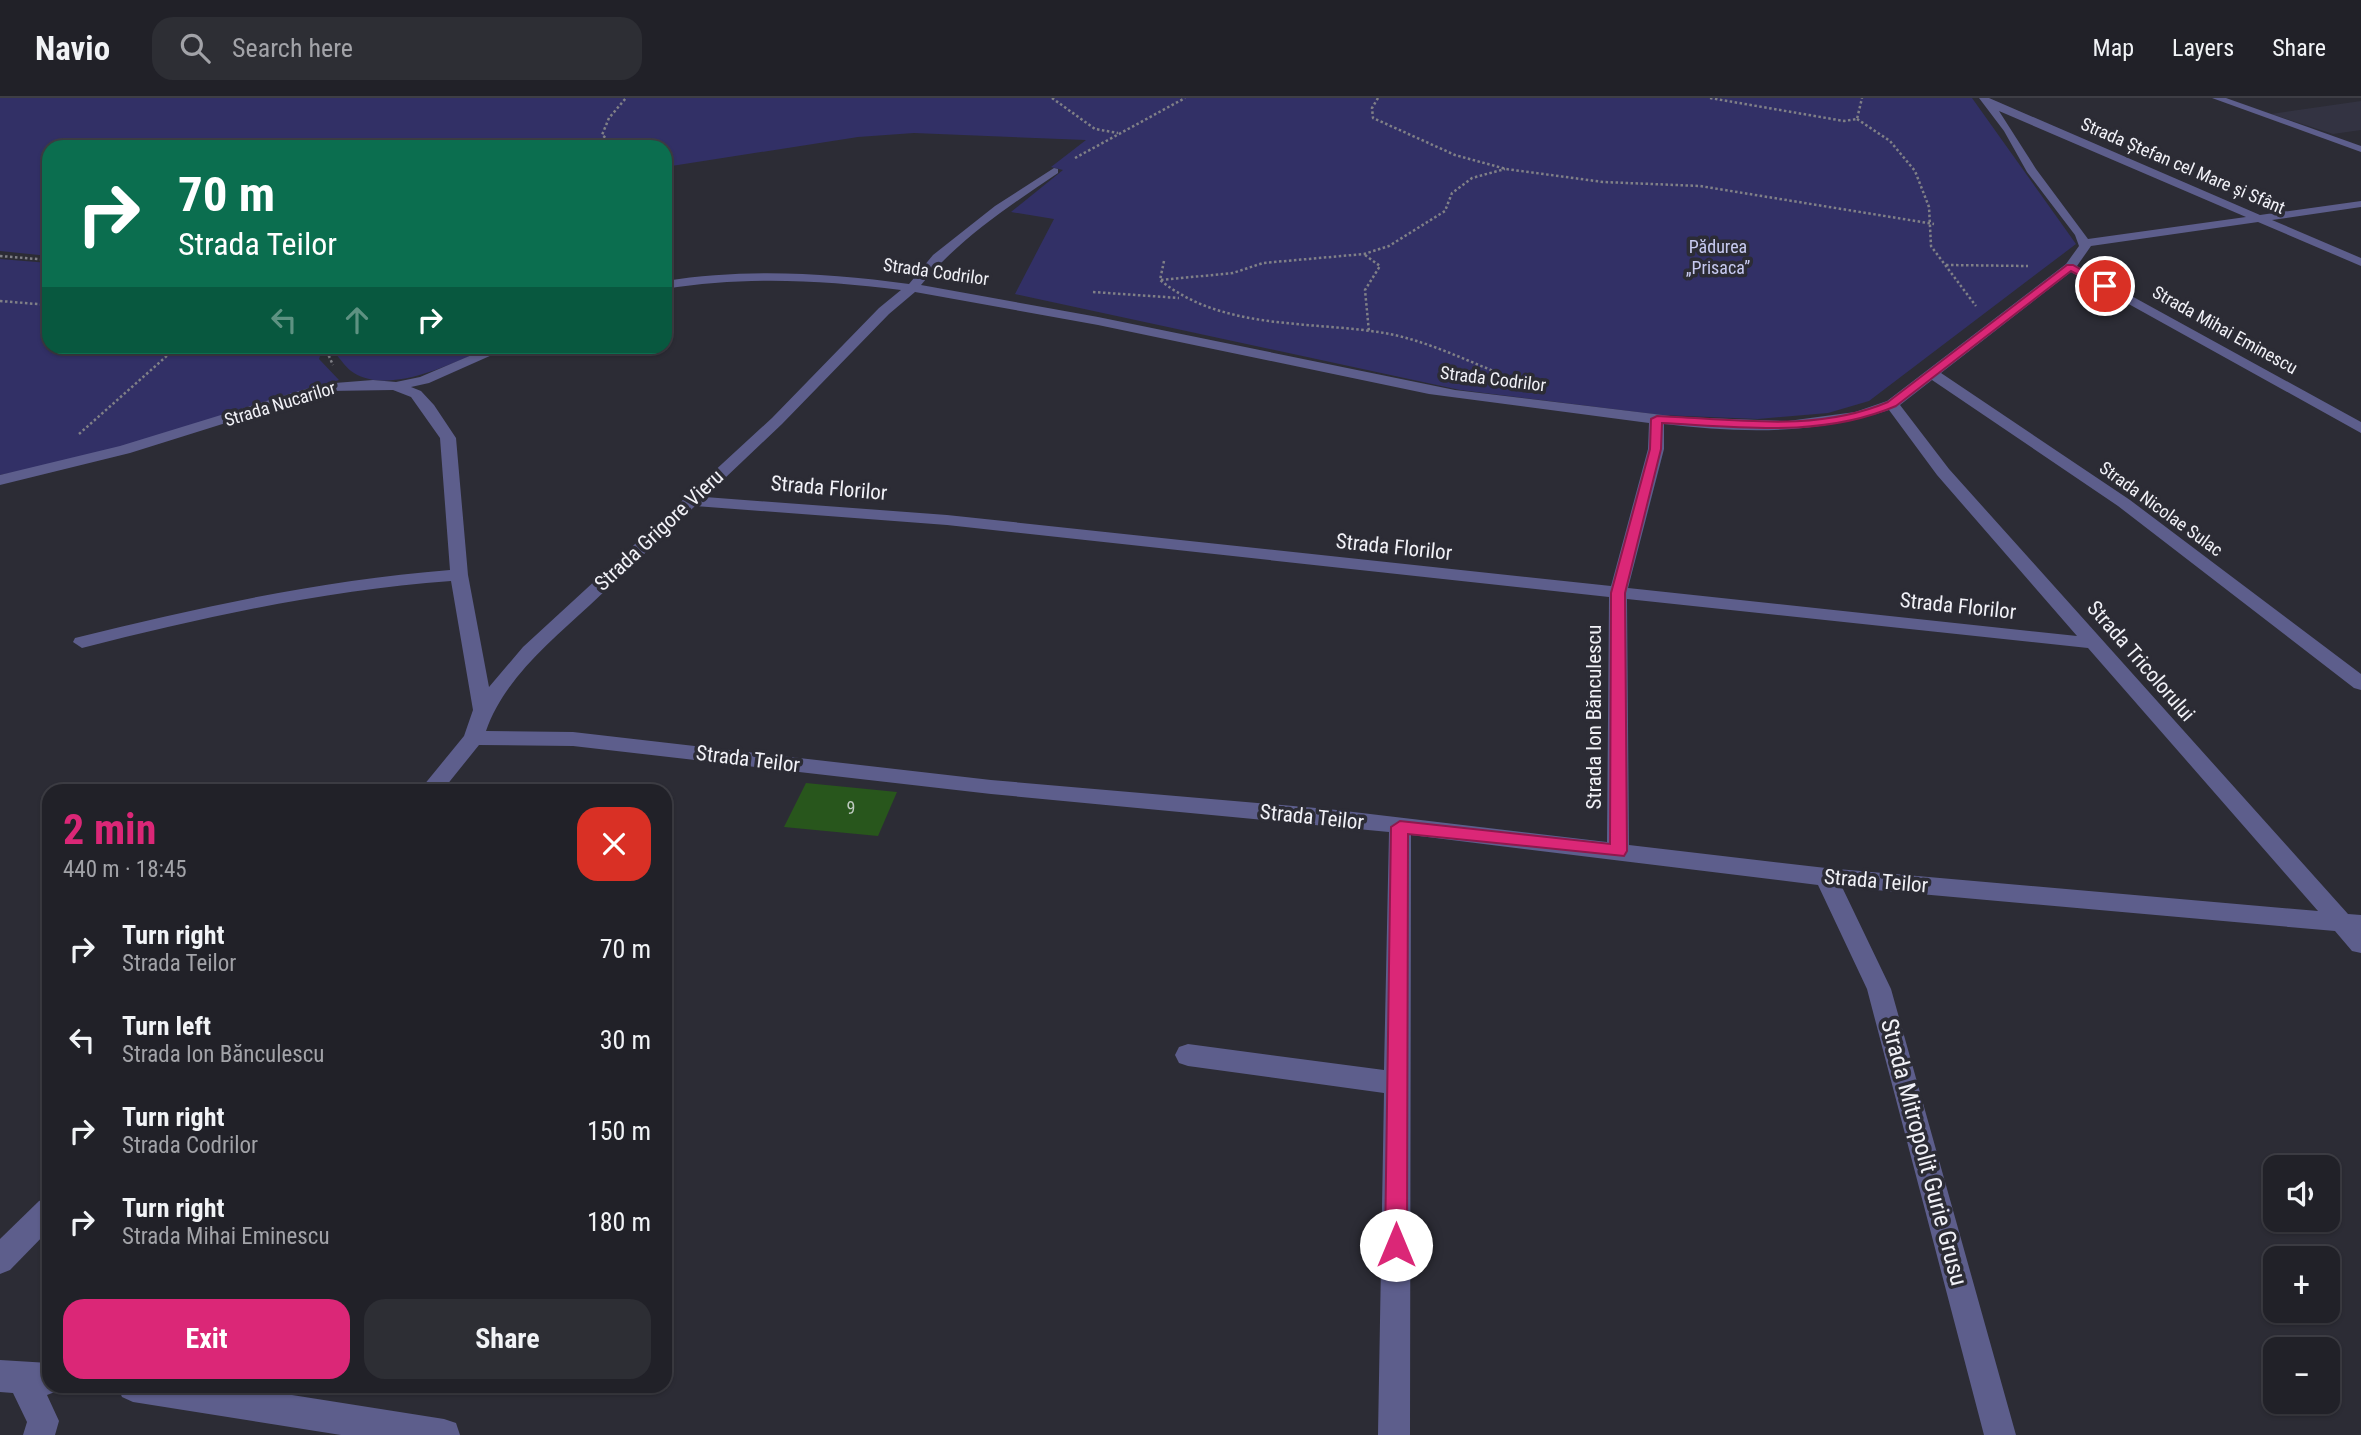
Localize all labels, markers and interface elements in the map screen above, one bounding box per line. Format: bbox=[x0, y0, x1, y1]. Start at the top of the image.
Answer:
search box bbox=[152, 17, 642, 80]
text: Navio bbox=[35, 29, 110, 68]
icon: search bbox=[176, 29, 214, 67]
text: Search here bbox=[232, 33, 353, 63]
text: Map bbox=[2093, 34, 2134, 62]
text: Layers bbox=[2172, 34, 2234, 62]
text: Share bbox=[2272, 34, 2326, 62]
street label: Strada Ștefan cel Mare și Sfânt bbox=[2078, 113, 2288, 219]
text: 70 m bbox=[178, 166, 275, 223]
icon: right bbox=[63, 168, 154, 259]
text: Strada Teilor bbox=[178, 225, 337, 263]
park label: Pădurea „Prisaca” bbox=[1686, 236, 1750, 278]
street label: Strada Codrilor bbox=[882, 254, 991, 289]
pin bbox=[2075, 256, 2135, 316]
icon: arrive bbox=[2086, 267, 2124, 305]
street label: Strada Mihai Eminescu bbox=[2149, 281, 2301, 378]
icon: left bbox=[265, 301, 303, 339]
icon: ahead bbox=[338, 301, 376, 339]
icon: right bbox=[411, 301, 449, 339]
street label: Strada Codrilor bbox=[1439, 362, 1548, 395]
street label: Strada Nucarilor bbox=[222, 376, 338, 430]
street label: Strada Nicolae Sulac bbox=[2096, 457, 2227, 560]
street label: Strada Grigore Vieru bbox=[590, 464, 728, 596]
street label: Strada Florilor bbox=[770, 471, 888, 505]
street label: Strada Florilor bbox=[1335, 529, 1453, 565]
street label: Strada Florilor bbox=[1899, 588, 2017, 624]
street label: Strada Tricolorului bbox=[2082, 596, 2200, 726]
street label: Strada Ion Bănculescu bbox=[1582, 625, 1606, 809]
street label: Strada Teilor bbox=[695, 741, 801, 777]
house number: 9 bbox=[847, 797, 855, 818]
street label: Strada Teilor bbox=[1259, 800, 1365, 834]
text: 2 min bbox=[63, 805, 156, 854]
button: close bbox=[577, 807, 651, 881]
text: 440 m · 18:45 bbox=[63, 856, 187, 883]
street label: Strada Teilor bbox=[1823, 864, 1929, 898]
text: Turn right bbox=[122, 920, 224, 950]
icon: right bbox=[63, 930, 101, 968]
text: 70 m bbox=[600, 934, 651, 964]
text: Strada Teilor bbox=[122, 950, 236, 977]
text: Turn left bbox=[122, 1011, 211, 1041]
street label: Strada Mitropolit Gurie Grusu bbox=[1875, 1015, 1973, 1289]
icon: left bbox=[63, 1021, 101, 1059]
text: 30 m bbox=[600, 1025, 651, 1055]
text: Strada Ion Bănculescu bbox=[122, 1041, 324, 1068]
text: Turn right bbox=[122, 1102, 224, 1132]
icon: right bbox=[63, 1112, 101, 1150]
text: 150 m bbox=[587, 1116, 651, 1146]
text: Strada Codrilor bbox=[122, 1132, 258, 1159]
map controls bbox=[2263, 1155, 2340, 1414]
button: sound bbox=[2263, 1155, 2340, 1232]
text: Turn right bbox=[122, 1193, 224, 1223]
icon: right bbox=[63, 1203, 101, 1241]
text: 180 m bbox=[587, 1207, 651, 1237]
position arrow bbox=[1359, 1208, 1433, 1282]
text: Strada Mihai Eminescu bbox=[122, 1223, 330, 1250]
button: + bbox=[2263, 1246, 2340, 1323]
button: Exit bbox=[63, 1299, 350, 1379]
button: Share bbox=[364, 1299, 651, 1379]
button: − bbox=[2263, 1337, 2340, 1414]

